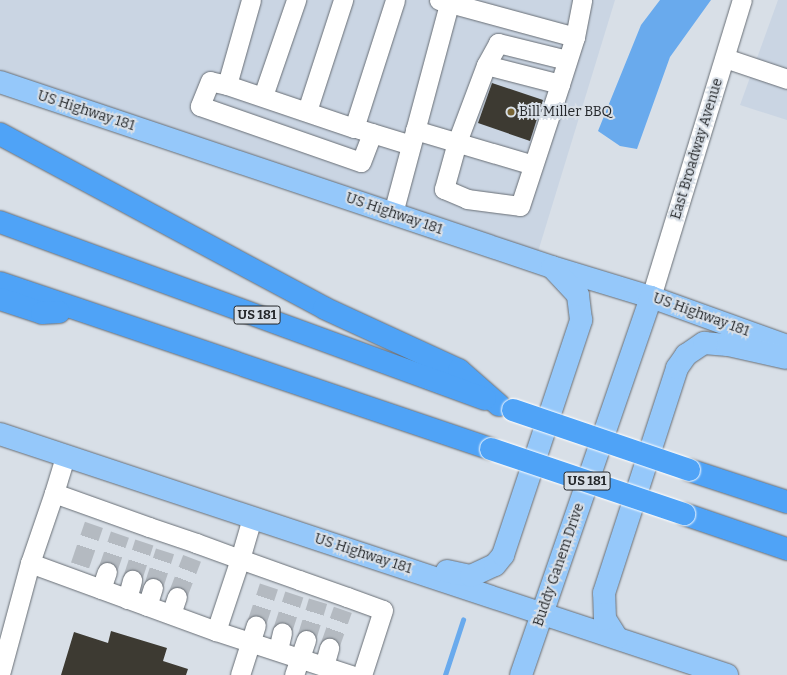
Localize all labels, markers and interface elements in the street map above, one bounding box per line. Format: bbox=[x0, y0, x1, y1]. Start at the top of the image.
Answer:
street label: East Broadway Avenue bbox=[668, 76, 726, 222]
street label: US Highway 181 bbox=[35, 87, 137, 135]
place label: Bill Miller BBQ bbox=[519, 104, 612, 120]
marker: Bill Miller BBQ bbox=[506, 107, 516, 117]
street label: US Highway 181 bbox=[343, 190, 445, 238]
street label: US Highway 181 bbox=[651, 290, 751, 340]
road number: US 181 bbox=[233, 304, 281, 326]
road number: US 181 bbox=[563, 470, 611, 492]
street label: Buddy Ganem Drive bbox=[530, 501, 588, 629]
street label: US Highway 181 bbox=[312, 530, 414, 578]

